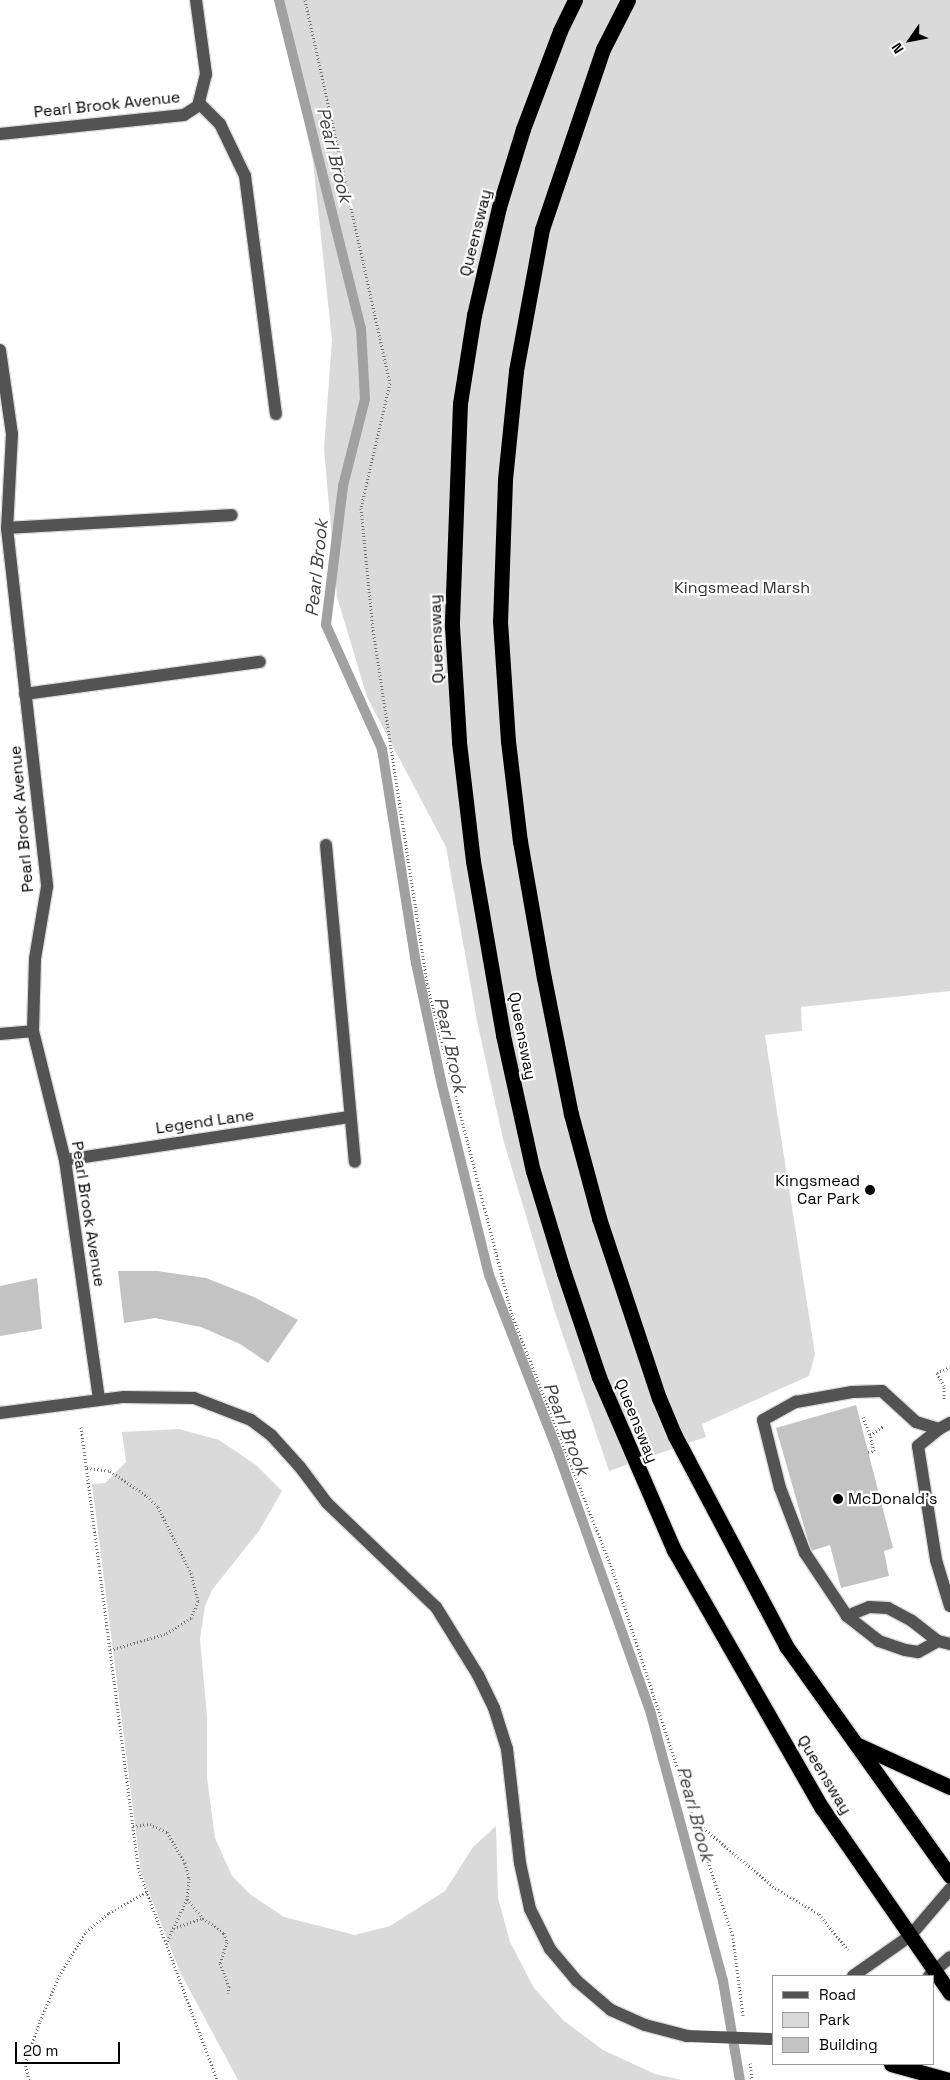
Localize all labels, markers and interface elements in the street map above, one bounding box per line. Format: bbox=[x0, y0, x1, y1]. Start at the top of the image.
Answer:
north arrow bbox=[885, 15, 935, 65]
text: N bbox=[887, 39, 908, 57]
street label: Pearl Brook Avenue bbox=[33, 88, 181, 122]
water label: Pearl Brook bbox=[312, 105, 356, 205]
street label: Queensway bbox=[456, 187, 496, 279]
water label: Pearl Brook bbox=[301, 518, 333, 618]
park label: Kingsmead Marsh bbox=[674, 578, 810, 598]
street label: Queensway bbox=[426, 594, 448, 684]
street label: Pearl Brook Avenue bbox=[6, 745, 38, 893]
street label: Queensway bbox=[504, 990, 540, 1082]
water label: Pearl Brook bbox=[429, 995, 471, 1095]
street label: Legend Lane bbox=[154, 1106, 256, 1138]
street label: Pearl Brook Avenue bbox=[67, 1140, 109, 1288]
place label: Kingsmead Car Park bbox=[775, 1171, 860, 1209]
marker: Kingsmead Car Park bbox=[864, 1184, 876, 1196]
street label: Queensway bbox=[610, 1376, 662, 1466]
water label: Pearl Brook bbox=[538, 1380, 594, 1478]
place label: McDonald's bbox=[848, 1489, 938, 1509]
marker: McDonald's bbox=[832, 1493, 844, 1505]
street label: Queensway bbox=[793, 1732, 855, 1818]
water label: Pearl Brook bbox=[672, 1764, 718, 1864]
legend bbox=[772, 1975, 935, 2065]
text: Road bbox=[819, 1985, 856, 2004]
text: Park bbox=[819, 2010, 850, 2029]
scale bar bbox=[18, 2032, 122, 2064]
text: Building bbox=[819, 2035, 878, 2054]
text: 20 m bbox=[23, 2041, 58, 2060]

